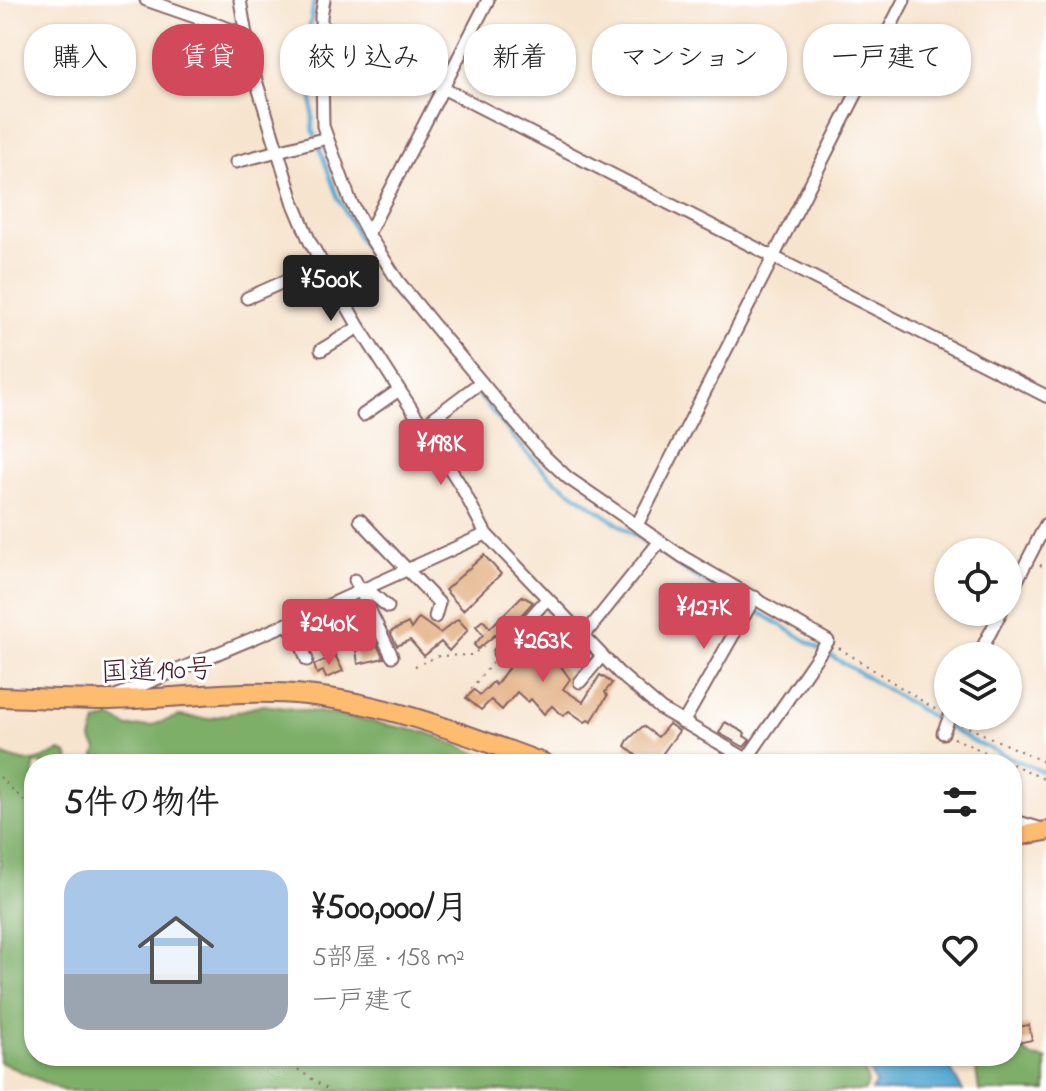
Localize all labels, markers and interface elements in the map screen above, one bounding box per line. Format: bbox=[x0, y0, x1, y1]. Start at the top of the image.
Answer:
chip: 購入 bbox=[24, 24, 136, 96]
chip: 賃貸 bbox=[152, 24, 264, 96]
chip: 絞り込み bbox=[280, 24, 448, 96]
chip: 新着 bbox=[464, 24, 576, 96]
chip: マンション bbox=[592, 24, 787, 96]
chip: 一戸建て bbox=[803, 24, 971, 96]
pin: ¥500K bbox=[275, 255, 387, 323]
text: ¥500K bbox=[301, 262, 361, 300]
pin: ¥198K bbox=[385, 419, 497, 487]
text: ¥198K bbox=[417, 426, 465, 464]
map controls bbox=[934, 538, 1022, 730]
button: locate bbox=[934, 538, 1022, 626]
pin: ¥127K bbox=[648, 583, 760, 651]
text: ¥127K bbox=[677, 590, 731, 628]
pin: ¥240K bbox=[273, 599, 385, 667]
text: ¥240K bbox=[300, 606, 358, 644]
pin: ¥263K bbox=[487, 616, 599, 684]
text: ¥263K bbox=[514, 623, 572, 661]
button: layers bbox=[934, 642, 1022, 730]
street label: 国道190号 bbox=[100, 650, 215, 695]
text: 5件の物件 bbox=[64, 780, 219, 830]
icon: filters bbox=[938, 780, 982, 824]
text: ¥500,000/月 bbox=[312, 885, 469, 935]
icon: home bbox=[128, 902, 224, 998]
icon: heart bbox=[938, 928, 982, 972]
text: 5部屋 · 158 m² bbox=[312, 940, 465, 978]
text: 一戸建て bbox=[312, 983, 416, 1021]

